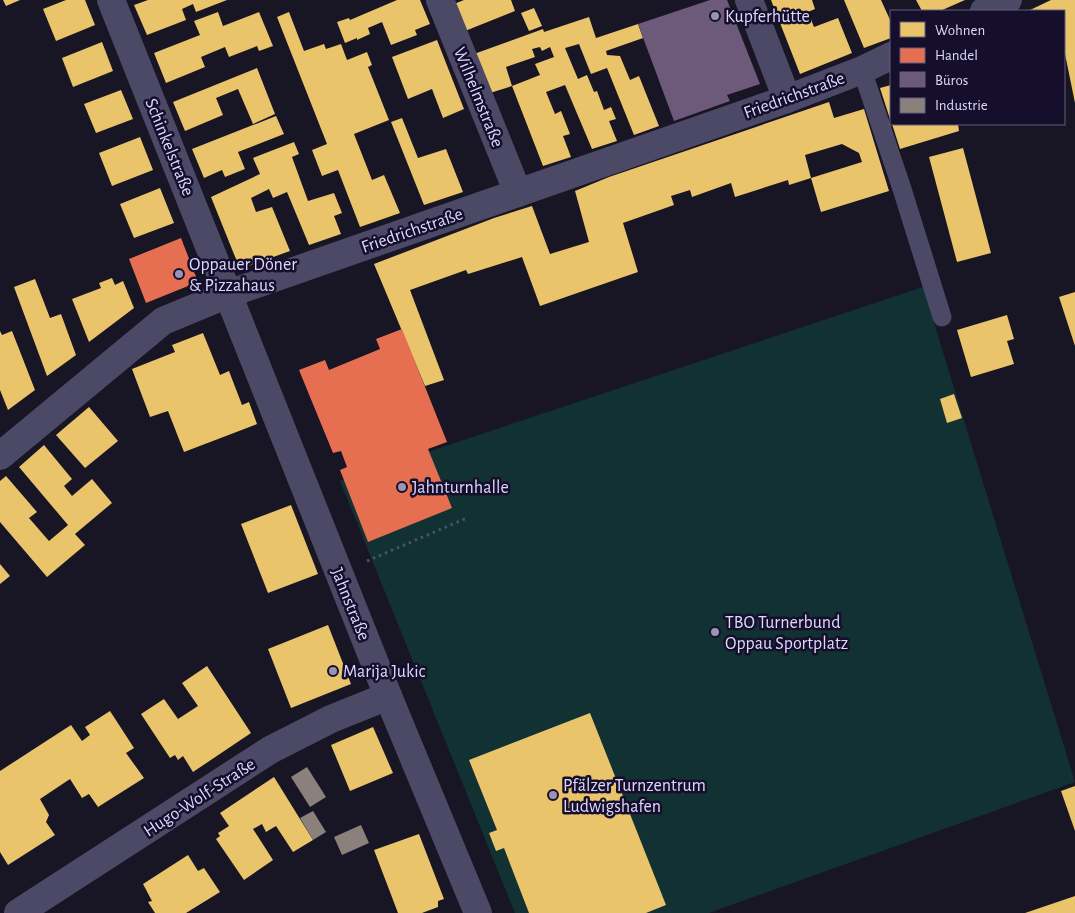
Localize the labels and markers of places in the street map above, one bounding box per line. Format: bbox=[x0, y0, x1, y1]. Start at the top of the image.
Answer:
place label: Kupferhütte bbox=[725, 8, 810, 26]
marker: Kupferhütte bbox=[709, 10, 721, 22]
place label: Oppauer Döner & Pizzahaus bbox=[189, 256, 297, 295]
marker: Oppauer Döner & Pizzahaus bbox=[173, 268, 185, 280]
place label: Jahnturnhalle bbox=[412, 479, 509, 497]
marker: Jahnturnhalle bbox=[396, 481, 408, 493]
place label: TBO Turnerbund Oppau Sportplatz bbox=[725, 614, 848, 653]
marker: TBO Turnerbund Oppau Sportplatz bbox=[709, 626, 721, 638]
place label: Marija Jukic bbox=[343, 663, 426, 681]
marker: Marija Jukic bbox=[327, 665, 339, 677]
place label: Pfälzer Turnzentrum Ludwigshafen bbox=[563, 777, 706, 816]
marker: Pfälzer Turnzentrum Ludwigshafen bbox=[547, 789, 559, 801]

